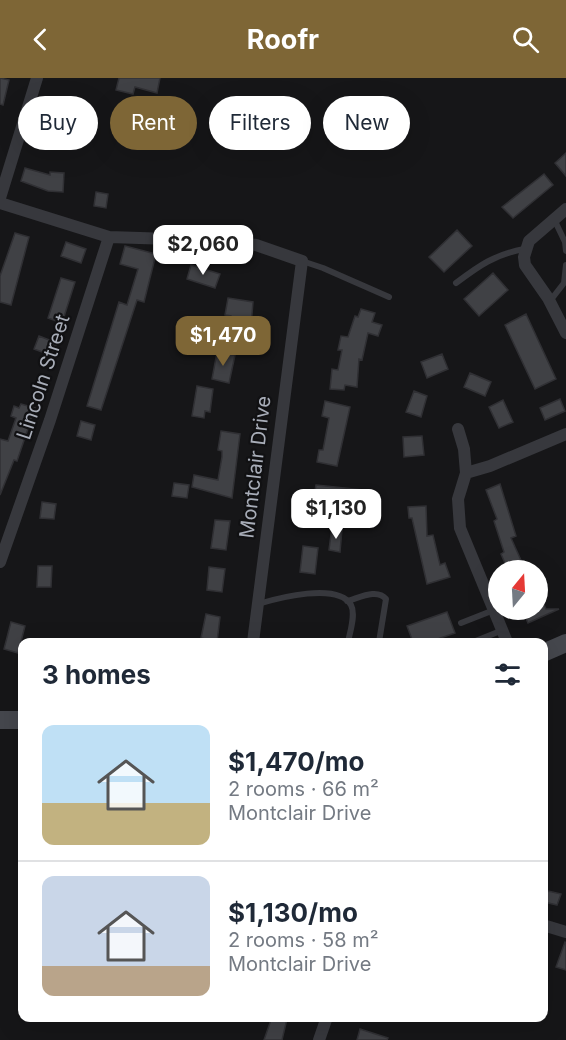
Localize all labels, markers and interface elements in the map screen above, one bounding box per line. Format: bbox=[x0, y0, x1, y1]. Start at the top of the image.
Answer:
icon: back bbox=[24, 23, 57, 56]
text: Roofr bbox=[247, 23, 319, 56]
icon: search bbox=[509, 23, 542, 56]
chip: Buy bbox=[18, 96, 98, 150]
chip: Rent bbox=[110, 96, 197, 150]
chip: Filters bbox=[209, 96, 311, 150]
chip: New bbox=[323, 96, 410, 150]
pin: $2,060 bbox=[154, 225, 252, 276]
text: $2,060 bbox=[167, 232, 239, 256]
street label: Lincoln Street bbox=[11, 311, 75, 443]
pin: $1,470 bbox=[174, 316, 272, 367]
text: $1,470 bbox=[190, 323, 256, 347]
street label: Montclair Drive bbox=[234, 394, 276, 540]
pin: $1,130 bbox=[287, 489, 385, 540]
text: $1,130 bbox=[305, 496, 367, 520]
north arrow bbox=[488, 560, 548, 620]
map controls bbox=[488, 560, 548, 620]
icon: filters bbox=[491, 658, 524, 691]
text: 3 homes bbox=[42, 659, 151, 690]
text: $1,470/mo bbox=[228, 746, 365, 777]
icon: home bbox=[90, 749, 162, 821]
text: 2 rooms · 66 m² bbox=[228, 777, 379, 801]
text: Montclair Drive bbox=[228, 801, 371, 825]
text: $1,130/mo bbox=[228, 897, 358, 928]
icon: home bbox=[90, 900, 162, 972]
text: 2 rooms · 58 m² bbox=[228, 928, 379, 952]
text: Montclair Drive bbox=[228, 952, 371, 976]

